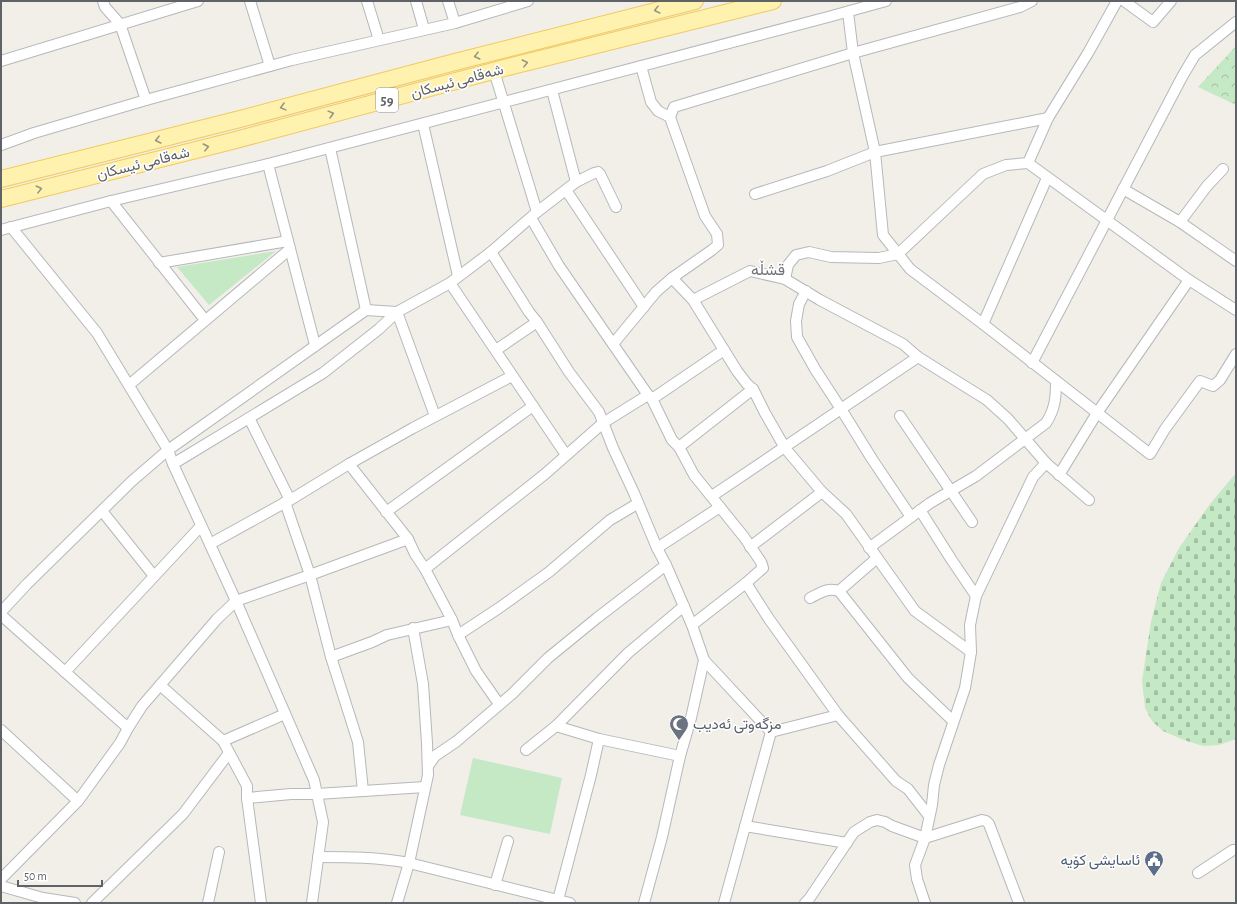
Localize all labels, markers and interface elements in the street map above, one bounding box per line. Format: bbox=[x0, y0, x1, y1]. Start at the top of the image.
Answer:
one-way arrow bbox=[654, 6, 660, 14]
one-way arrow bbox=[474, 51, 481, 60]
one-way arrow bbox=[521, 59, 528, 68]
street label: شەقامی ئیسکان bbox=[409, 62, 506, 103]
road number: 59 bbox=[376, 88, 398, 112]
one-way arrow bbox=[280, 102, 287, 111]
one-way arrow bbox=[328, 111, 335, 119]
one-way arrow bbox=[154, 135, 161, 143]
one-way arrow bbox=[202, 144, 209, 152]
street label: شەقامی ئیسکان bbox=[95, 145, 192, 184]
one-way arrow bbox=[35, 185, 42, 194]
district label: قشڵه‌ bbox=[751, 260, 785, 278]
mosque icon: مزگەوتی ئەدیب bbox=[668, 713, 690, 741]
place label: مزگەوتی ئەدیب bbox=[693, 717, 781, 734]
public building icon: ئاسایشی کۆیە bbox=[1143, 849, 1165, 877]
place label: ئاسایشی کۆیە bbox=[1060, 853, 1140, 870]
scale bar bbox=[18, 862, 102, 888]
text: 50 m bbox=[24, 870, 47, 882]

